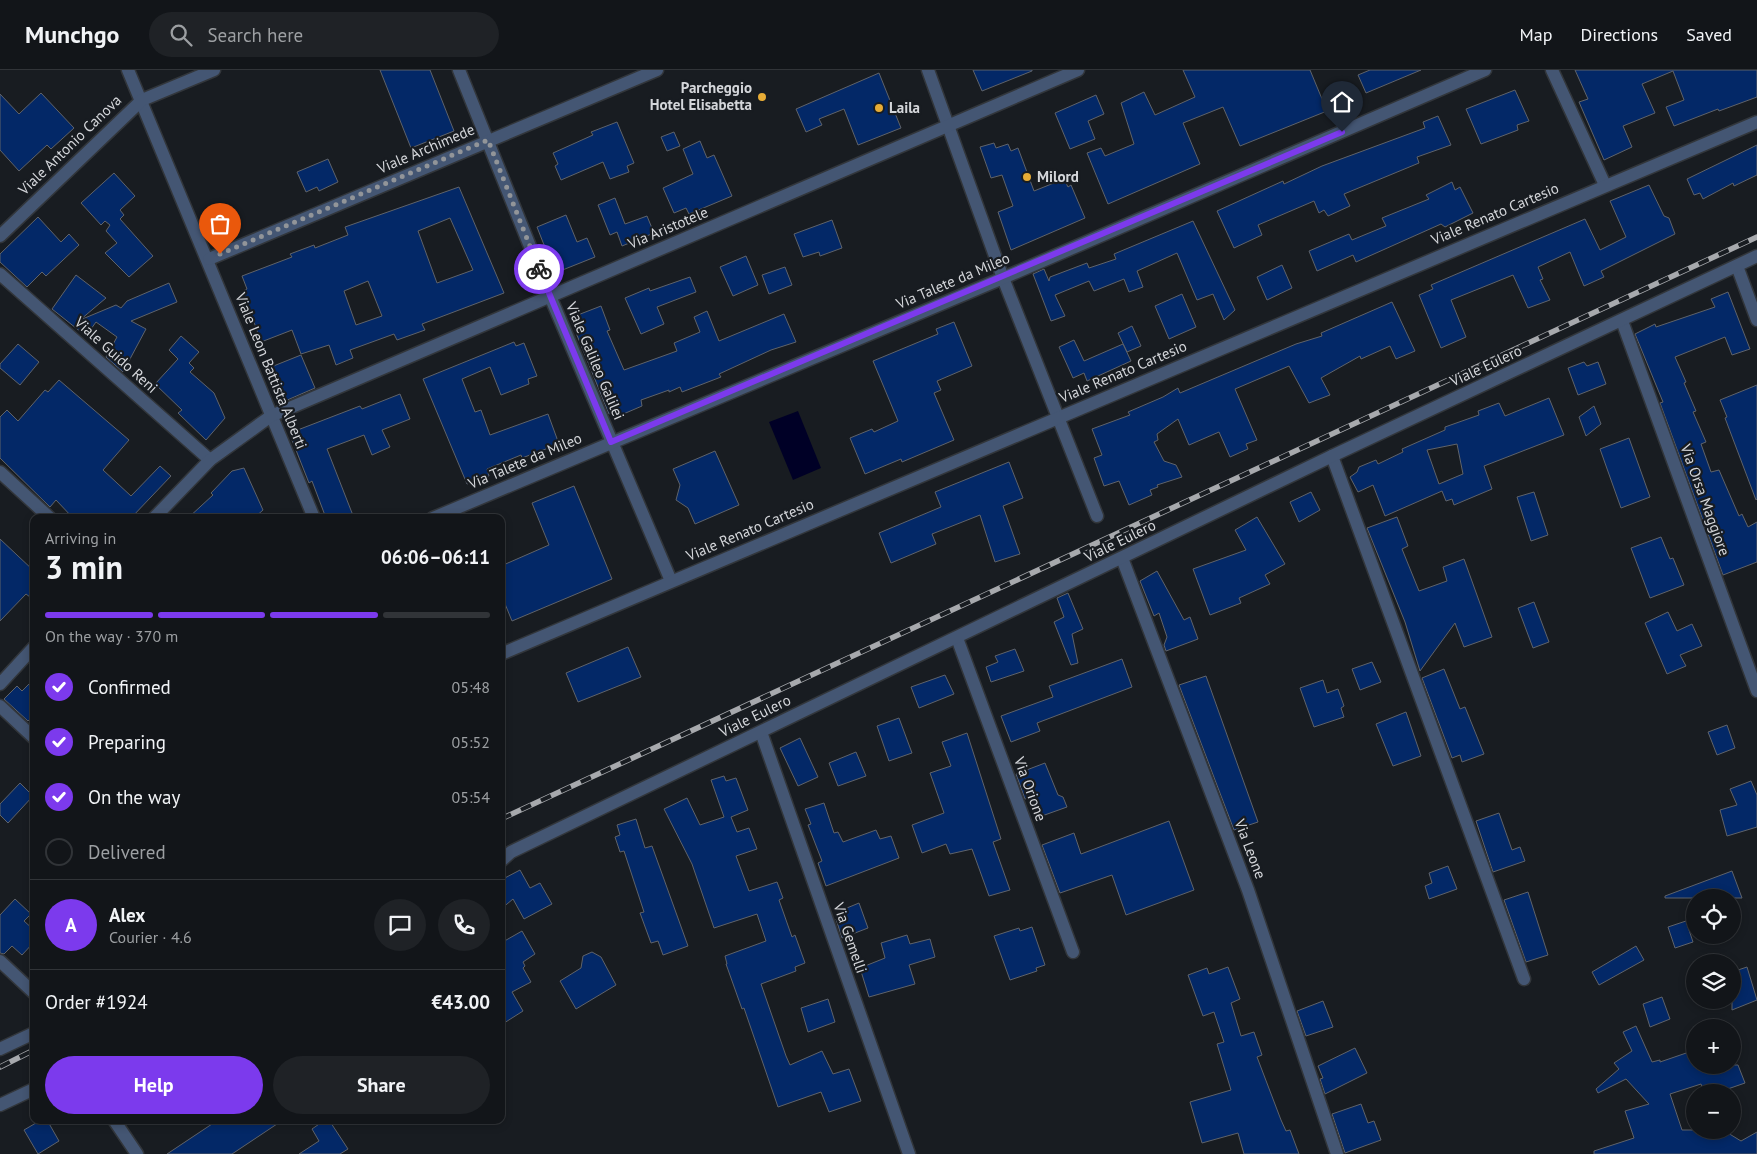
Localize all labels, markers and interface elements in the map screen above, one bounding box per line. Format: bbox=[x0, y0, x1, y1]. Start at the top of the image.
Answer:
search box bbox=[149, 12, 499, 57]
text: Munchgo bbox=[25, 19, 119, 50]
icon: search bbox=[167, 21, 195, 49]
text: Search here bbox=[207, 23, 303, 47]
text: Map bbox=[1520, 23, 1552, 46]
text: Directions bbox=[1580, 23, 1658, 46]
text: Saved bbox=[1686, 23, 1732, 46]
place label: Parcheggio Hotel Elisabetta bbox=[650, 78, 752, 114]
pin bbox=[1321, 81, 1363, 132]
icon: home bbox=[1328, 88, 1356, 116]
street label: Viale Antonio Canova bbox=[13, 90, 125, 199]
marker: Parcheggio Hotel Elisabetta bbox=[756, 91, 768, 103]
place label: Laila bbox=[889, 98, 920, 117]
marker: Laila bbox=[873, 102, 885, 114]
street label: Viale Archimede bbox=[373, 120, 477, 178]
place label: Milord bbox=[1037, 167, 1079, 186]
marker: Milord bbox=[1021, 171, 1033, 183]
street label: Viale Renato Cartesio bbox=[1427, 178, 1561, 249]
street label: Via Aristotele bbox=[624, 202, 711, 253]
pin bbox=[199, 203, 241, 254]
icon: bag bbox=[206, 210, 234, 238]
courier bbox=[514, 244, 564, 294]
street label: Via Talete da Mileo bbox=[892, 248, 1012, 313]
icon: bike bbox=[525, 255, 553, 283]
street label: Viale Leon Battista Alberti bbox=[231, 289, 312, 452]
street label: Viale Galileo Galilei bbox=[562, 298, 629, 422]
street label: Viale Guido Reni bbox=[70, 312, 162, 397]
street label: Viale Renato Cartesio bbox=[1055, 336, 1189, 407]
street label: Viale Eulero bbox=[1446, 341, 1525, 391]
street label: Via Talete da Mileo bbox=[464, 428, 584, 493]
street label: Via Orsa Maggiore bbox=[1676, 441, 1734, 558]
street label: Viale Renato Cartesio bbox=[682, 494, 816, 565]
street label: Viale Eulero bbox=[1080, 515, 1159, 566]
text: Arriving in bbox=[45, 528, 116, 548]
text: 06:06–06:11 bbox=[381, 545, 490, 569]
text: 3 min bbox=[45, 546, 123, 588]
text: On the way · 370 m bbox=[45, 626, 178, 646]
icon: check bbox=[45, 673, 73, 701]
text: Confirmed bbox=[88, 675, 171, 699]
text: 05:48 bbox=[452, 677, 490, 697]
street label: Viale Eulero bbox=[715, 690, 794, 741]
icon: check bbox=[45, 728, 73, 756]
text: Preparing bbox=[88, 730, 166, 754]
text: 05:52 bbox=[452, 732, 490, 752]
street label: Via Orione bbox=[1010, 753, 1051, 824]
icon: check bbox=[45, 783, 73, 811]
text: On the way bbox=[88, 785, 180, 809]
text: 05:54 bbox=[452, 787, 490, 807]
street label: Via Leone bbox=[1230, 815, 1270, 881]
text: Delivered bbox=[88, 840, 166, 864]
map controls bbox=[1686, 889, 1741, 1139]
button: locate bbox=[1686, 889, 1741, 944]
button: chat bbox=[374, 899, 426, 951]
button: phone bbox=[438, 899, 490, 951]
street label: Via Gemelli bbox=[829, 899, 871, 976]
text: Alex bbox=[109, 903, 145, 927]
text: A bbox=[65, 913, 77, 937]
text: Courier · 4.6 bbox=[109, 927, 192, 947]
button: layers bbox=[1686, 954, 1741, 1009]
text: Order #1924 bbox=[45, 990, 148, 1014]
text: €43.00 bbox=[431, 990, 490, 1014]
button: + bbox=[1686, 1019, 1741, 1074]
button: Help bbox=[45, 1056, 263, 1114]
button: Share bbox=[273, 1056, 490, 1114]
button: − bbox=[1686, 1084, 1741, 1139]

